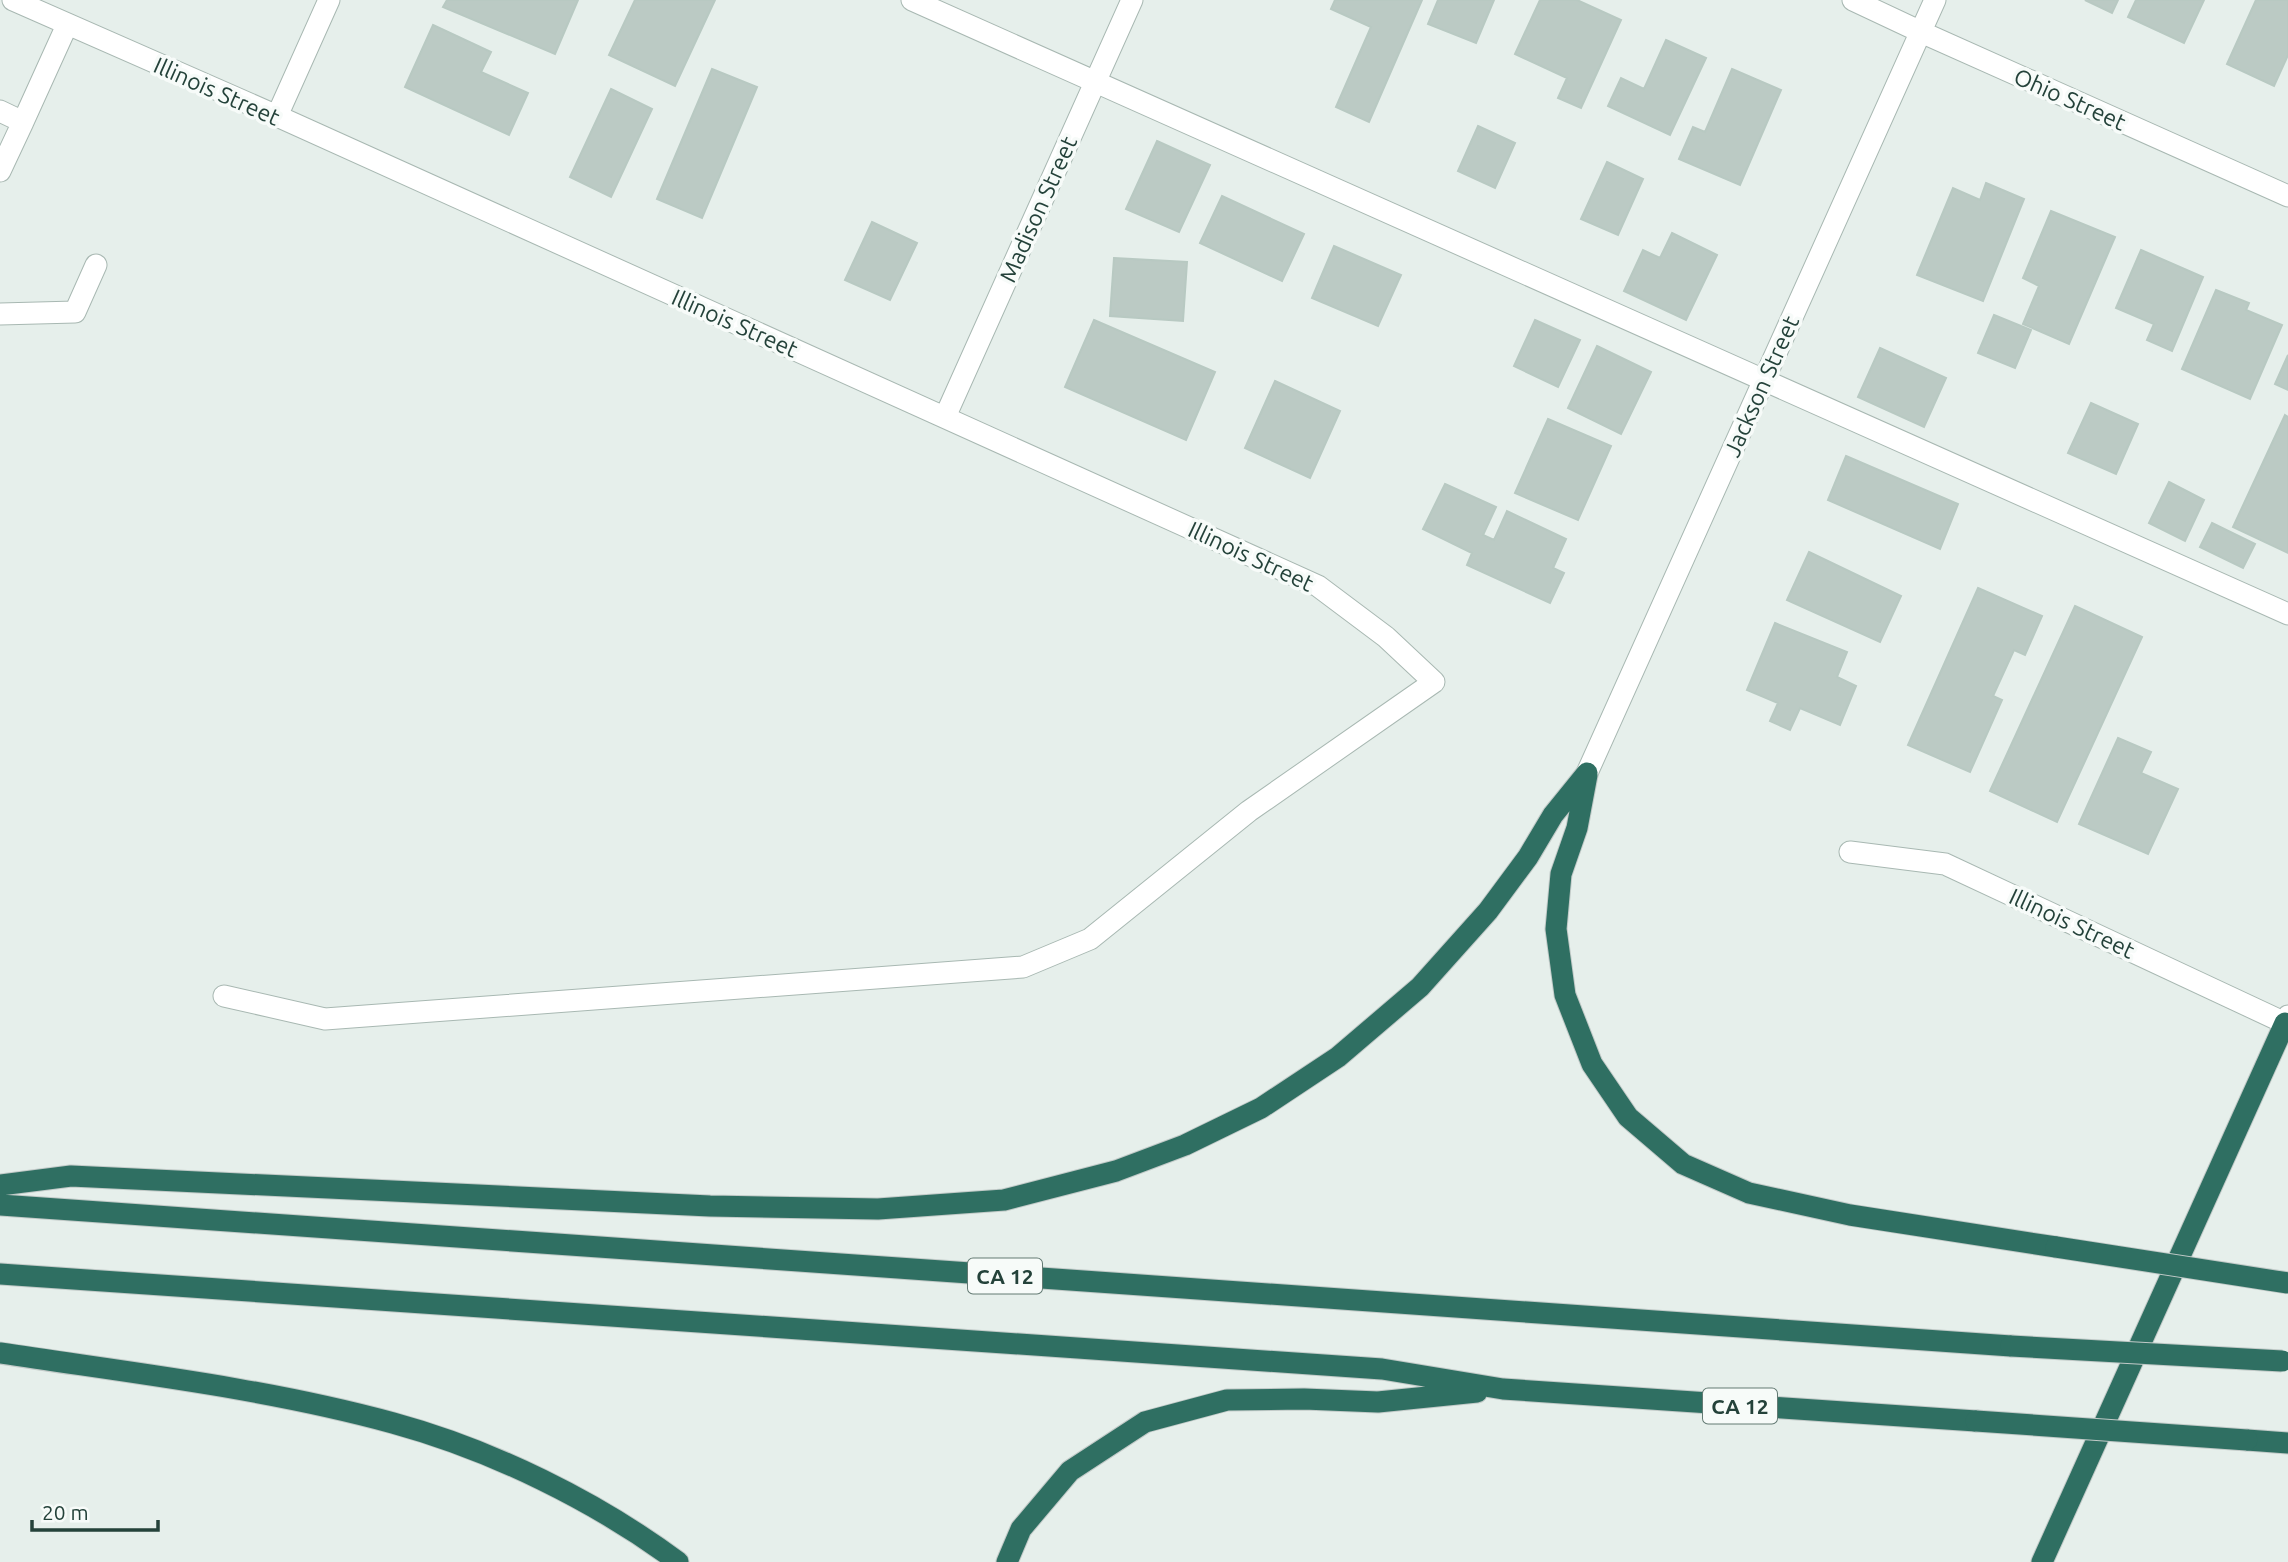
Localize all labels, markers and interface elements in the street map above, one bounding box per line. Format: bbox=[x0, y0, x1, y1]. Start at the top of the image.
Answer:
street label: Illinois Street bbox=[150, 52, 284, 130]
street label: Ohio Street bbox=[2010, 63, 2130, 135]
street label: Madison Street bbox=[995, 132, 1081, 286]
street label: Illinois Street bbox=[668, 284, 802, 362]
street label: Jackson Street bbox=[1719, 312, 1803, 460]
street label: Illinois Street bbox=[1184, 516, 1318, 596]
street label: Illinois Street bbox=[2005, 883, 2139, 963]
road number: CA 12 bbox=[968, 1258, 1042, 1294]
road number: CA 12 bbox=[1703, 1388, 1777, 1424]
scale bar bbox=[32, 1488, 158, 1532]
text: 20 m bbox=[42, 1500, 89, 1524]

